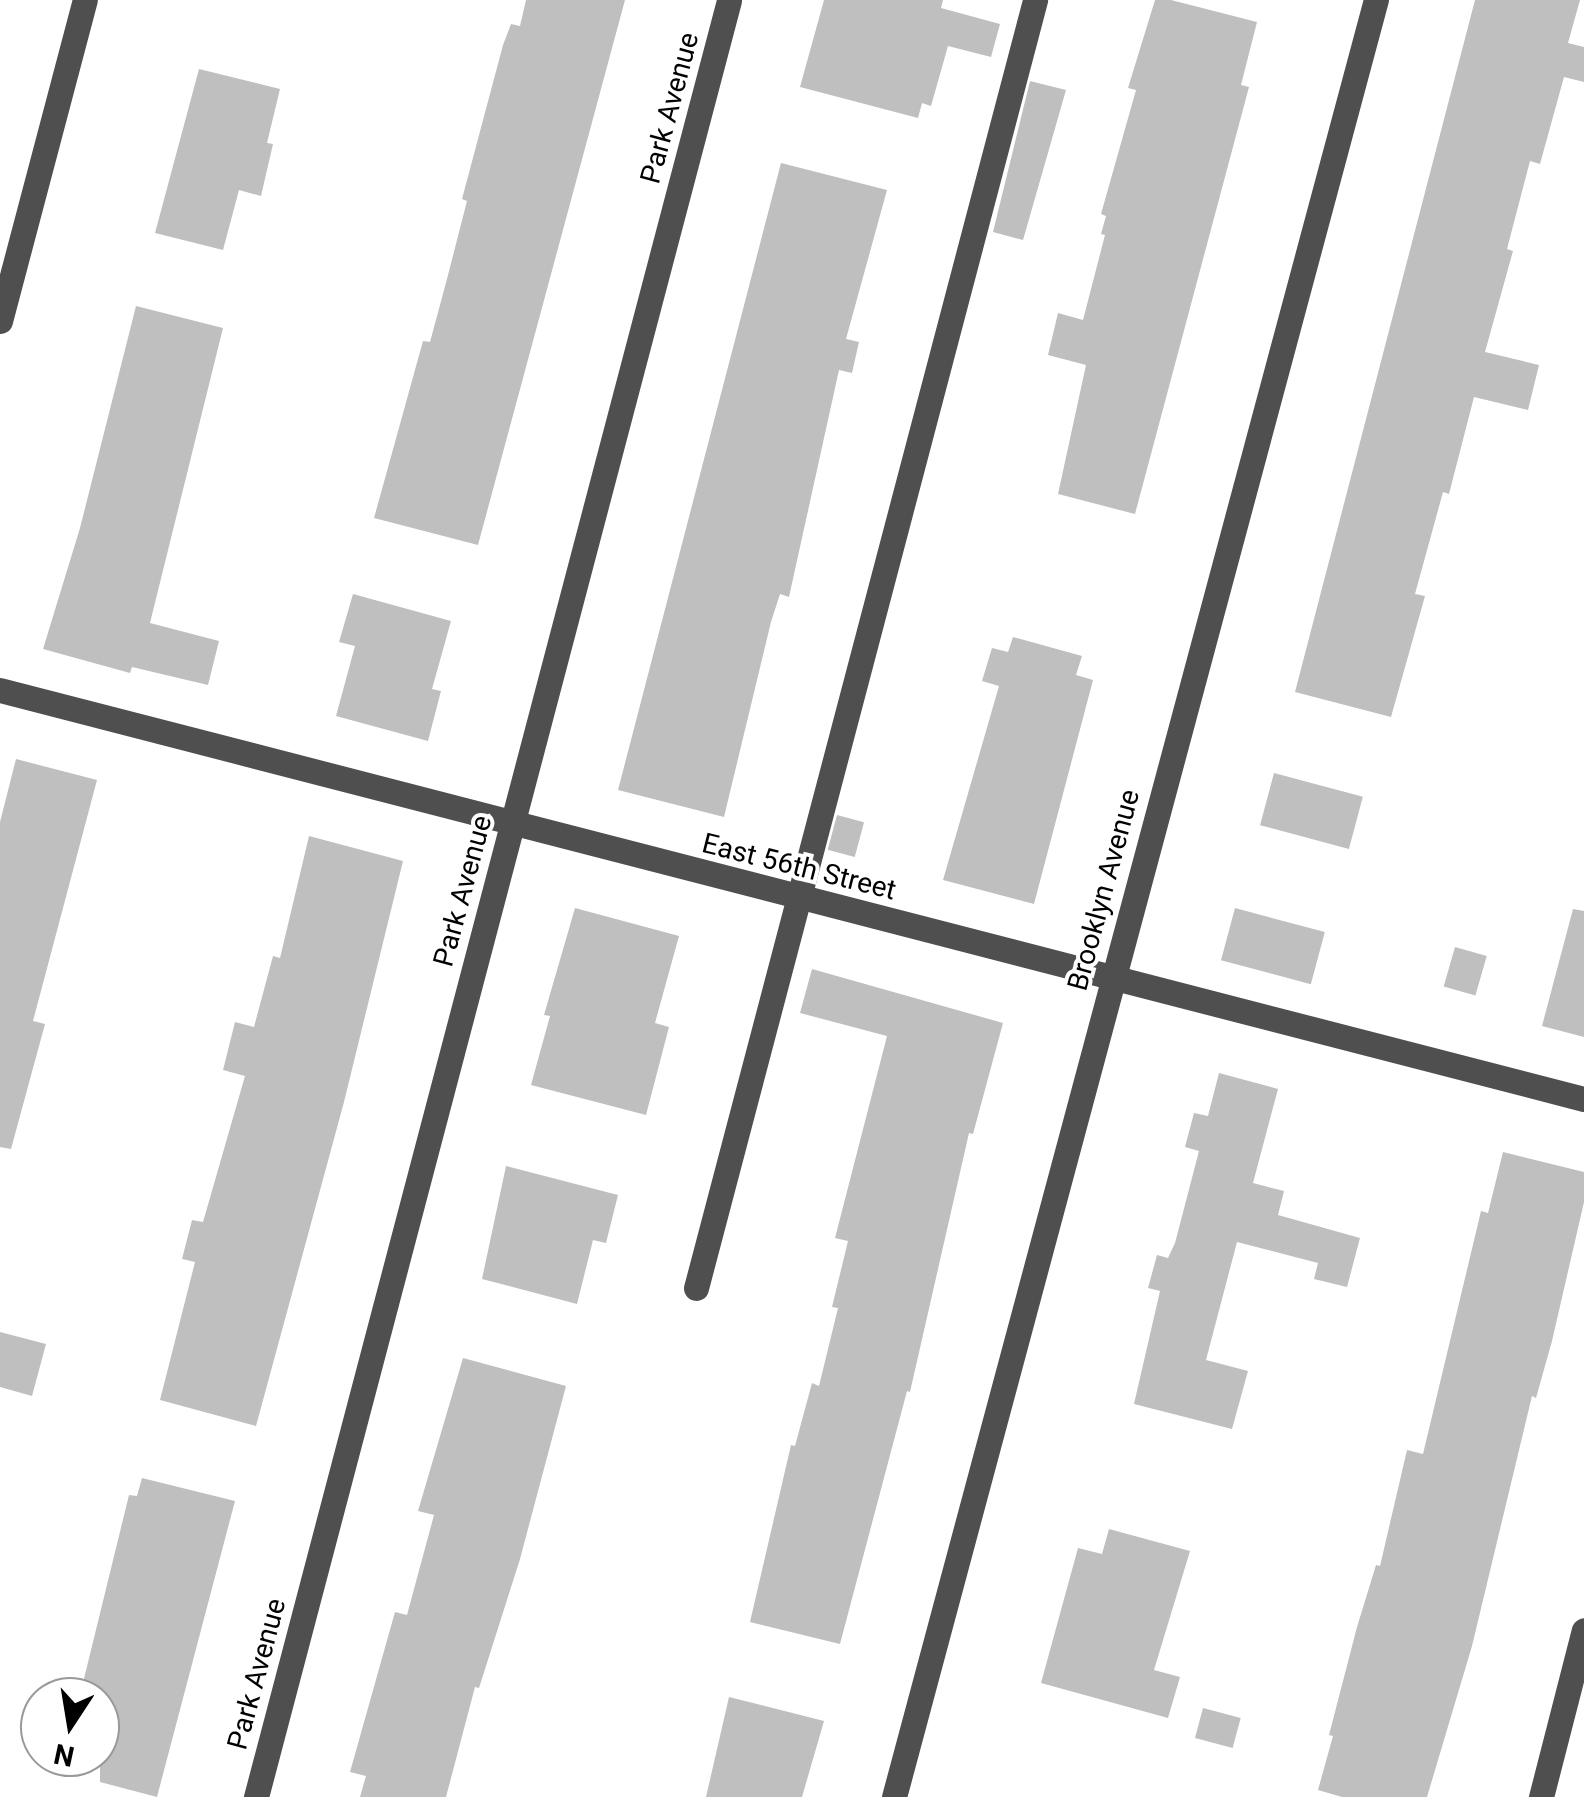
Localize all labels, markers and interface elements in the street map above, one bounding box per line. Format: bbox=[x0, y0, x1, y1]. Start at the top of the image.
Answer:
street label: Park Avenue bbox=[634, 29, 706, 187]
street label: Brooklyn Avenue bbox=[1061, 786, 1147, 994]
street label: Park Avenue bbox=[427, 812, 499, 970]
street label: East 56th Street bbox=[699, 827, 899, 907]
street label: Park Avenue bbox=[221, 1595, 293, 1753]
north arrow bbox=[20, 1677, 120, 1777]
text: N bbox=[51, 1737, 77, 1773]

